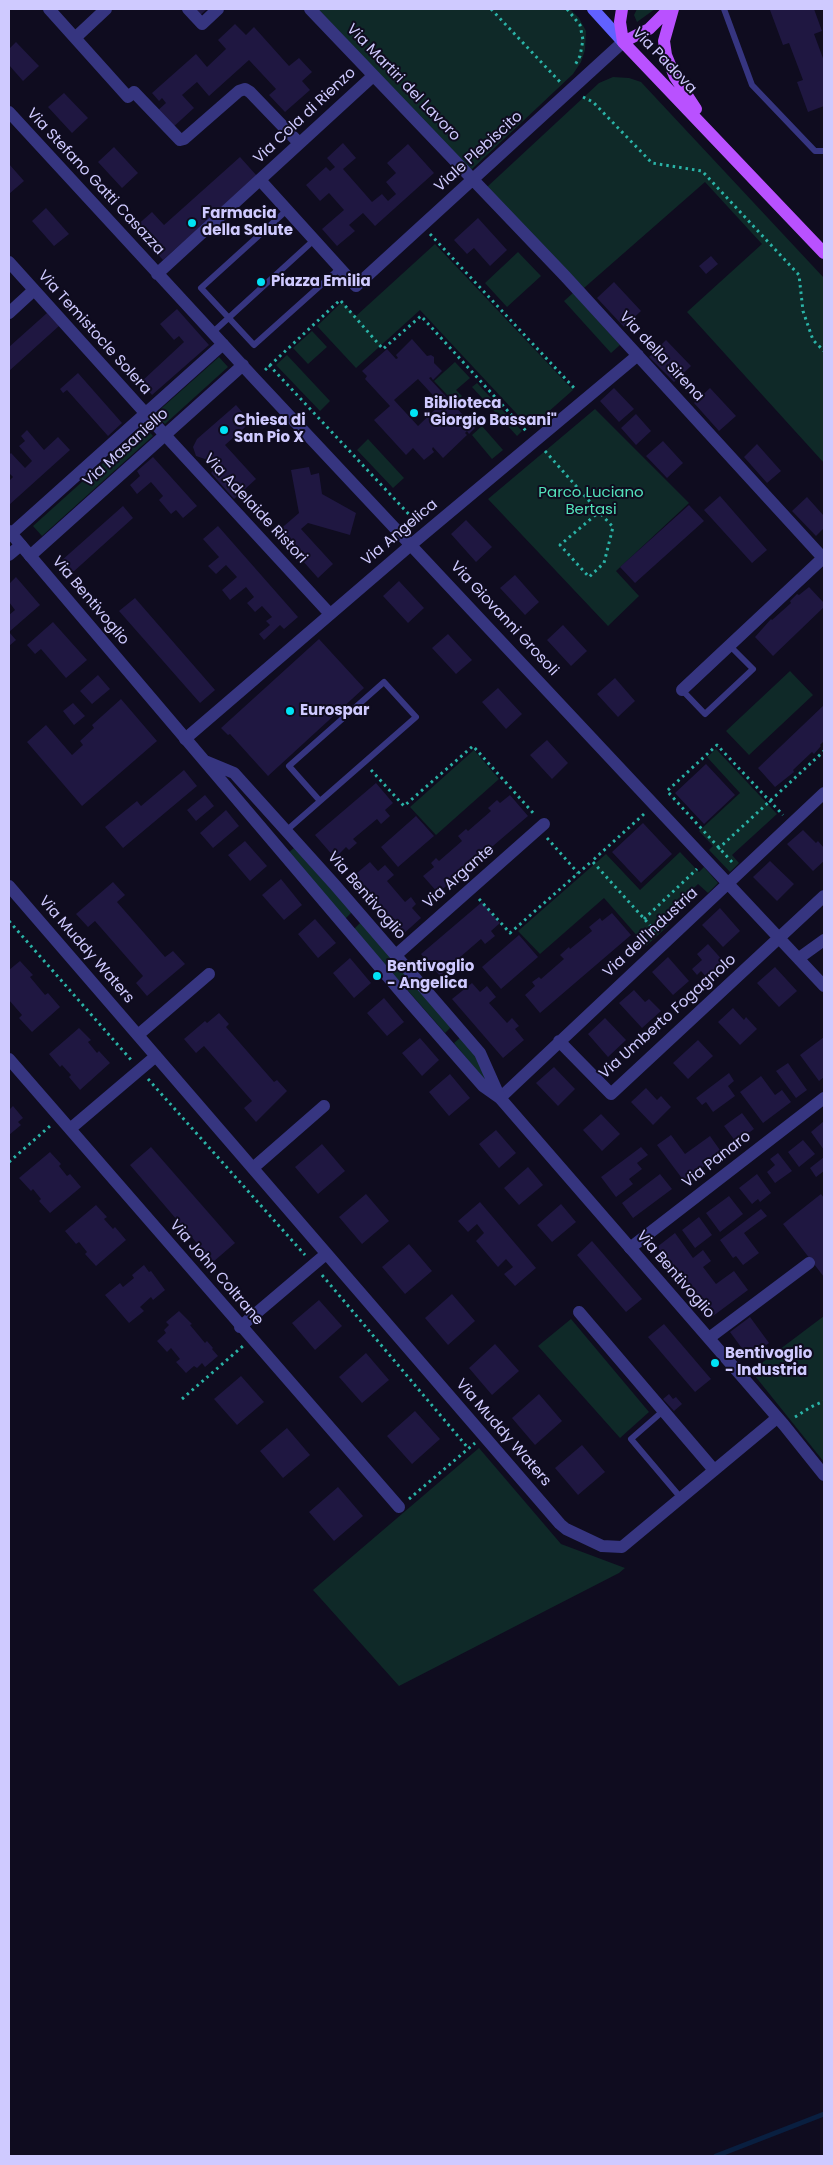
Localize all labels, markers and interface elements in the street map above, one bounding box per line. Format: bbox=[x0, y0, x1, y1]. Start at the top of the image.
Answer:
street label: Via Martiri del Lavoro bbox=[342, 21, 464, 145]
street label: Via Padova bbox=[628, 24, 700, 98]
street label: Via Cola di Rienzo bbox=[250, 64, 360, 168]
street label: Via Stefano Gatti Casazza bbox=[22, 105, 168, 259]
street label: Viale Plebiscito bbox=[431, 108, 527, 196]
place label: Farmacia della Salute bbox=[202, 205, 293, 240]
marker: Farmacia della Salute bbox=[186, 217, 198, 229]
street label: Via Temistocle Solera bbox=[34, 267, 154, 399]
place label: Piazza Emilia bbox=[271, 273, 371, 291]
marker: Piazza Emilia bbox=[255, 276, 267, 288]
street label: Via della Sirena bbox=[615, 308, 707, 406]
place label: Biblioteca "Giorgio Bassani" bbox=[424, 395, 557, 430]
street label: Via Masaniello bbox=[80, 405, 172, 491]
marker: Biblioteca "Giorgio Bassani" bbox=[408, 407, 420, 419]
place label: Chiesa di San Pio X bbox=[234, 412, 306, 447]
marker: Chiesa di San Pio X bbox=[218, 424, 230, 436]
street label: Via Adelaide Ristori bbox=[199, 450, 311, 568]
park label: Parco Luciano Bertasi bbox=[538, 484, 644, 519]
street label: Via Angelica bbox=[358, 496, 442, 570]
street label: Via Bentivoglio bbox=[48, 553, 132, 649]
street label: Via Giovanni Grosoli bbox=[446, 558, 562, 680]
place label: Eurospar bbox=[300, 702, 369, 720]
marker: Eurospar bbox=[284, 705, 296, 717]
street label: Via Argante bbox=[420, 841, 498, 913]
street label: Via Bentivoglio bbox=[323, 848, 409, 944]
street label: Via dell'Industria bbox=[600, 885, 702, 981]
street label: Via Muddy Waters bbox=[35, 893, 137, 1007]
street label: Via Umberto Fogagnolo bbox=[596, 951, 740, 1083]
place label: Bentivoglio - Angelica bbox=[387, 958, 474, 993]
marker: Bentivoglio - Angelica bbox=[371, 970, 383, 982]
street label: Via Panaro bbox=[679, 1128, 755, 1192]
street label: Via John Coltrane bbox=[165, 1217, 267, 1329]
street label: Via Bentivoglio bbox=[632, 1227, 718, 1323]
place label: Bentivoglio - Industria bbox=[725, 1345, 812, 1380]
marker: Bentivoglio - Industria bbox=[709, 1357, 721, 1369]
street label: Via Muddy Waters bbox=[452, 1376, 554, 1490]

